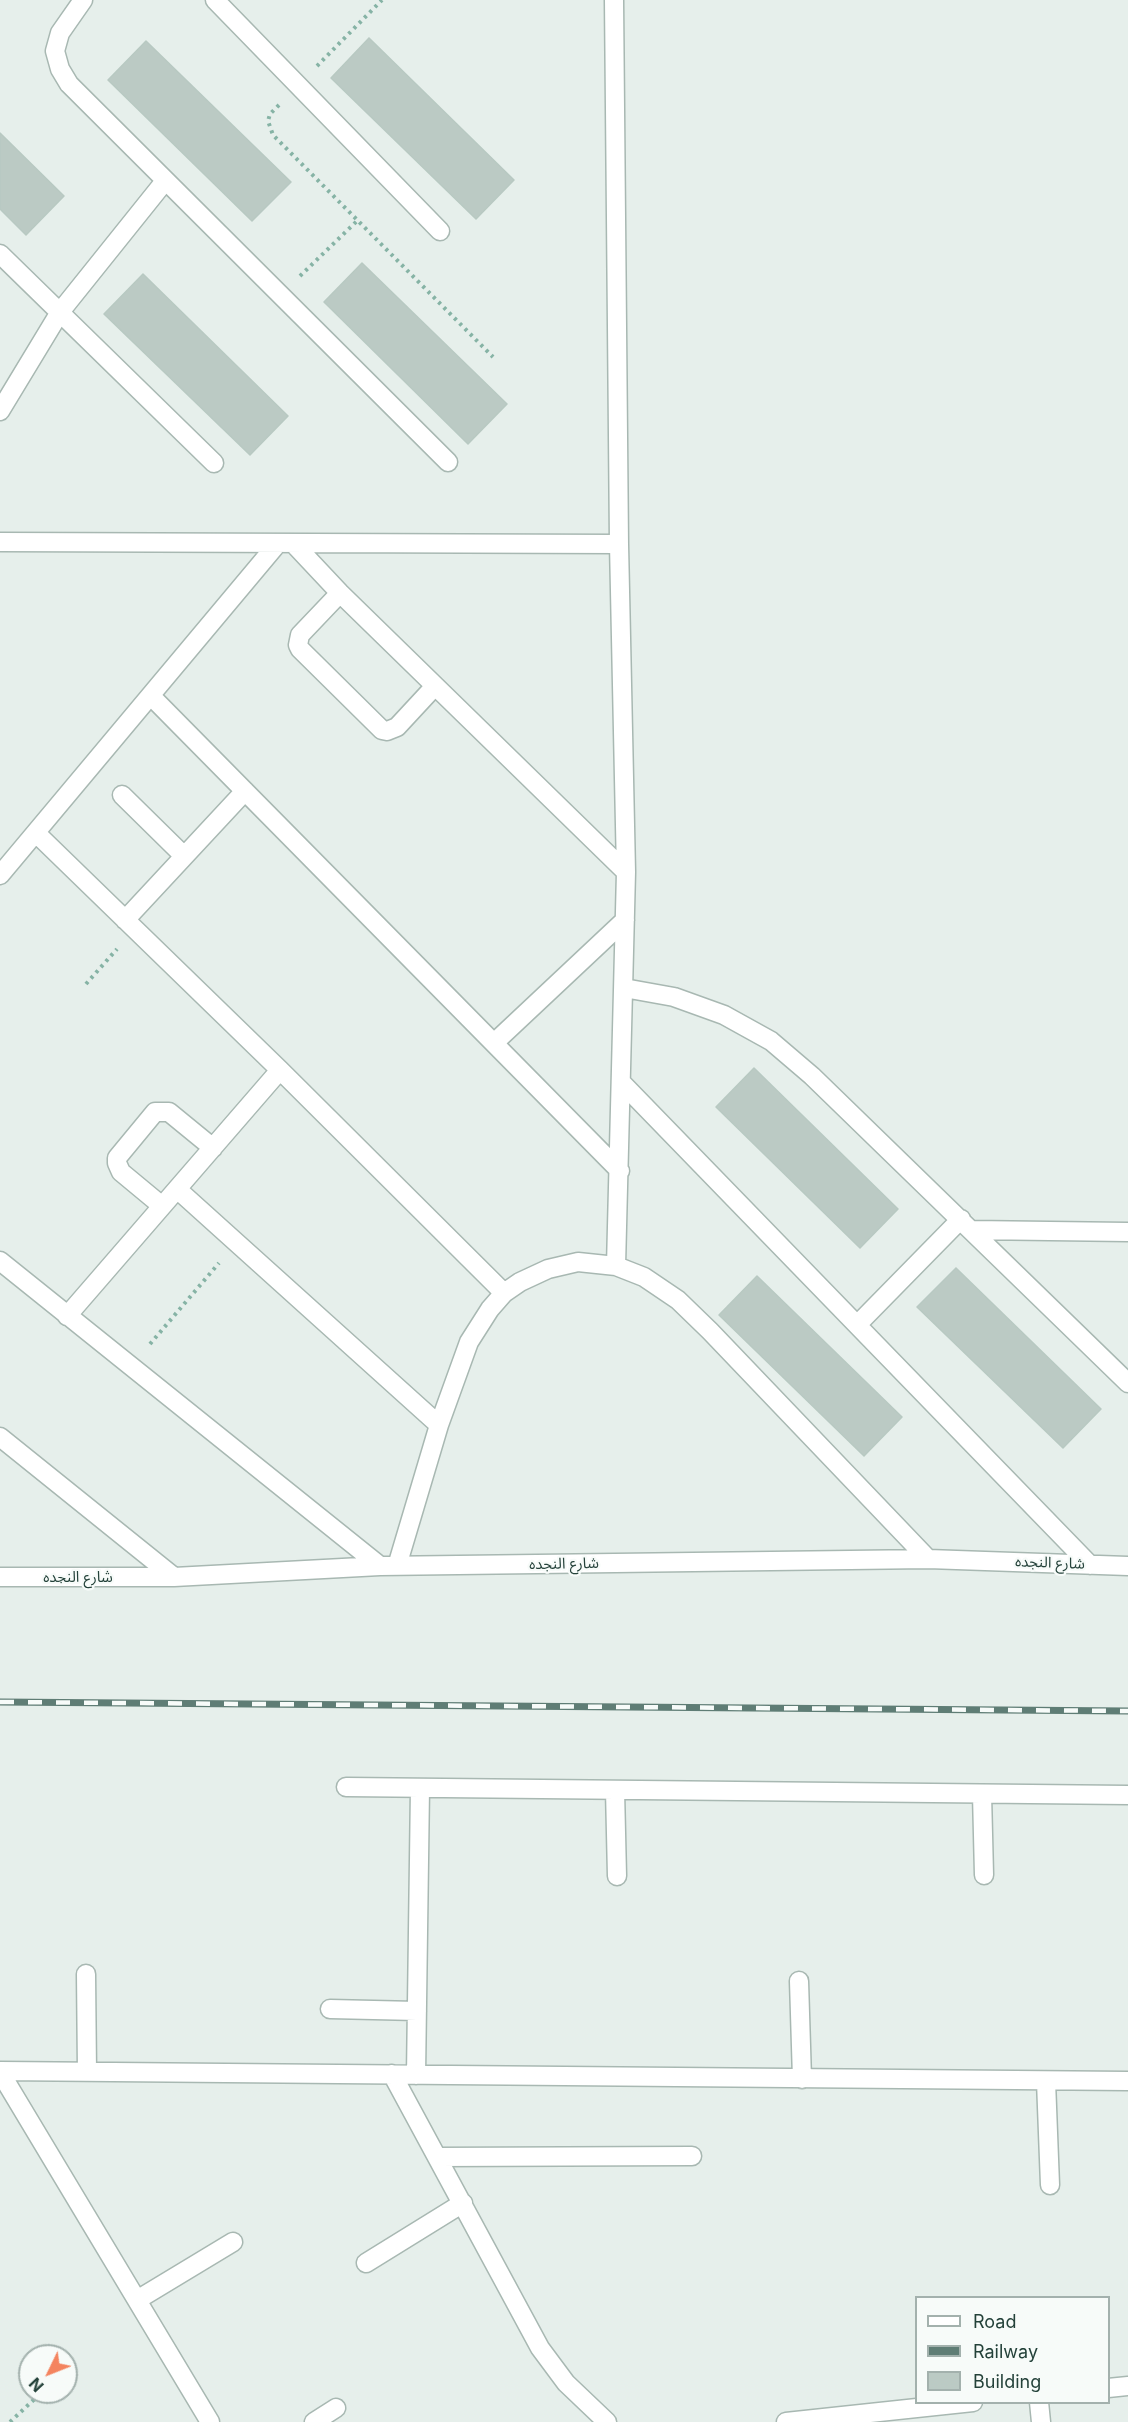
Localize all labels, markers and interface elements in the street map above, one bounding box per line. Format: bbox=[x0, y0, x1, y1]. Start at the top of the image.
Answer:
street label: شارع النجده bbox=[1015, 1553, 1085, 1573]
street label: شارع النجده bbox=[529, 1554, 599, 1574]
street label: شارع النجده bbox=[43, 1568, 113, 1586]
legend bbox=[915, 2296, 1110, 2404]
text: Road bbox=[973, 2311, 1016, 2332]
text: Railway bbox=[973, 2341, 1038, 2362]
north arrow bbox=[18, 2344, 78, 2404]
text: Building bbox=[973, 2371, 1041, 2392]
text: N bbox=[25, 2374, 48, 2396]

